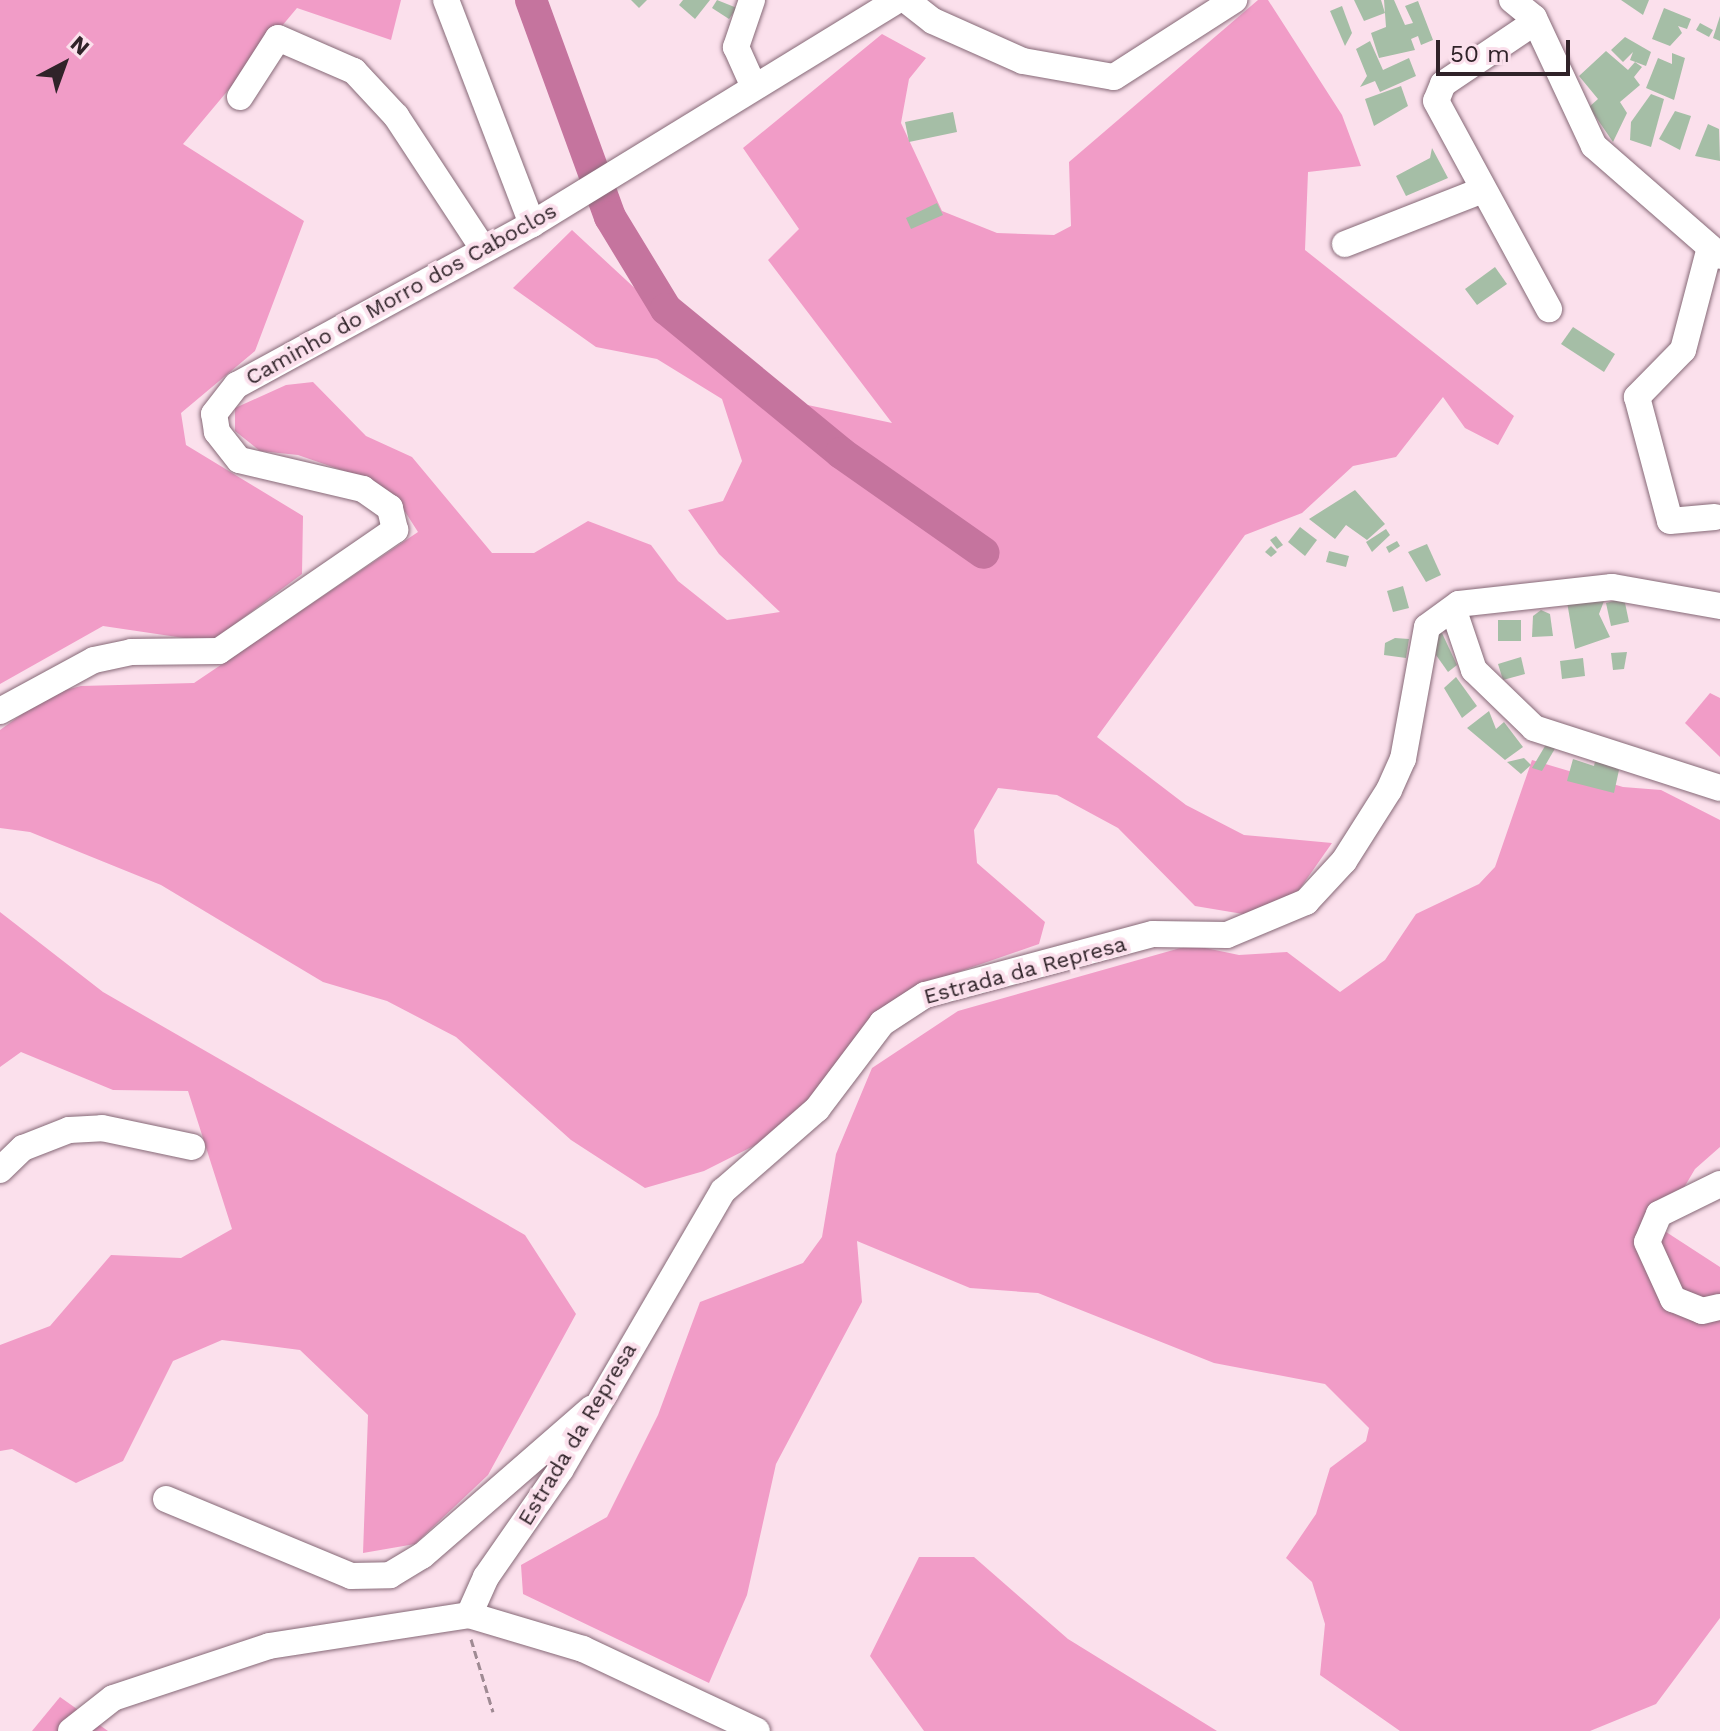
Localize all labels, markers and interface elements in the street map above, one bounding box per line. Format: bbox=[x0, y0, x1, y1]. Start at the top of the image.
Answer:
north arrow bbox=[24, 24, 104, 104]
scale bar bbox=[1440, 24, 1574, 74]
text: N bbox=[66, 31, 94, 60]
text: 50 m bbox=[1450, 40, 1510, 68]
street label: Caminho do Morro dos Caboclos bbox=[241, 197, 561, 391]
street label: Estrada da Represa bbox=[920, 930, 1130, 1010]
street label: Estrada da Represa bbox=[512, 1337, 642, 1531]

